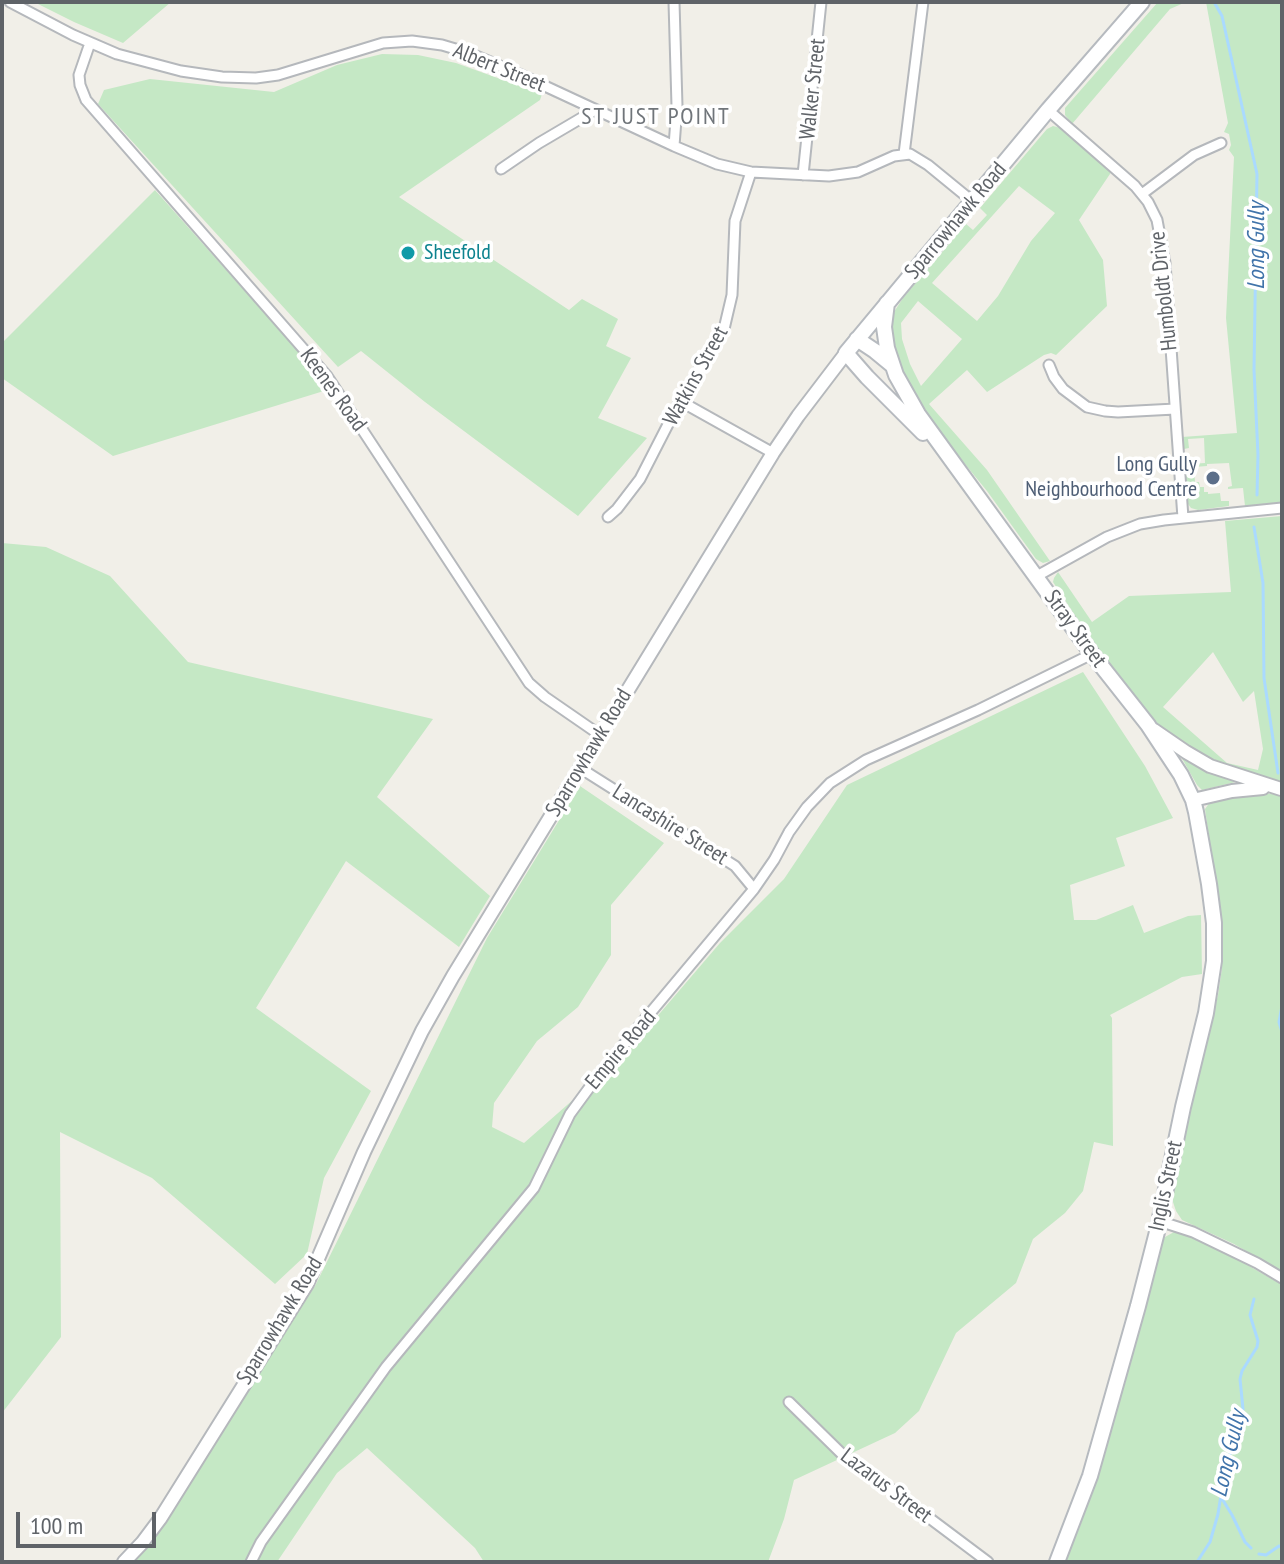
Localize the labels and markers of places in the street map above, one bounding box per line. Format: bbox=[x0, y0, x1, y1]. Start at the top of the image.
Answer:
place label: Sheefold bbox=[424, 240, 491, 266]
marker: Sheefold bbox=[399, 244, 417, 262]
place label: Long Gully Neighbourhood Centre bbox=[1025, 452, 1197, 504]
marker: Long Gully Neighbourhood Centre bbox=[1204, 469, 1222, 487]

